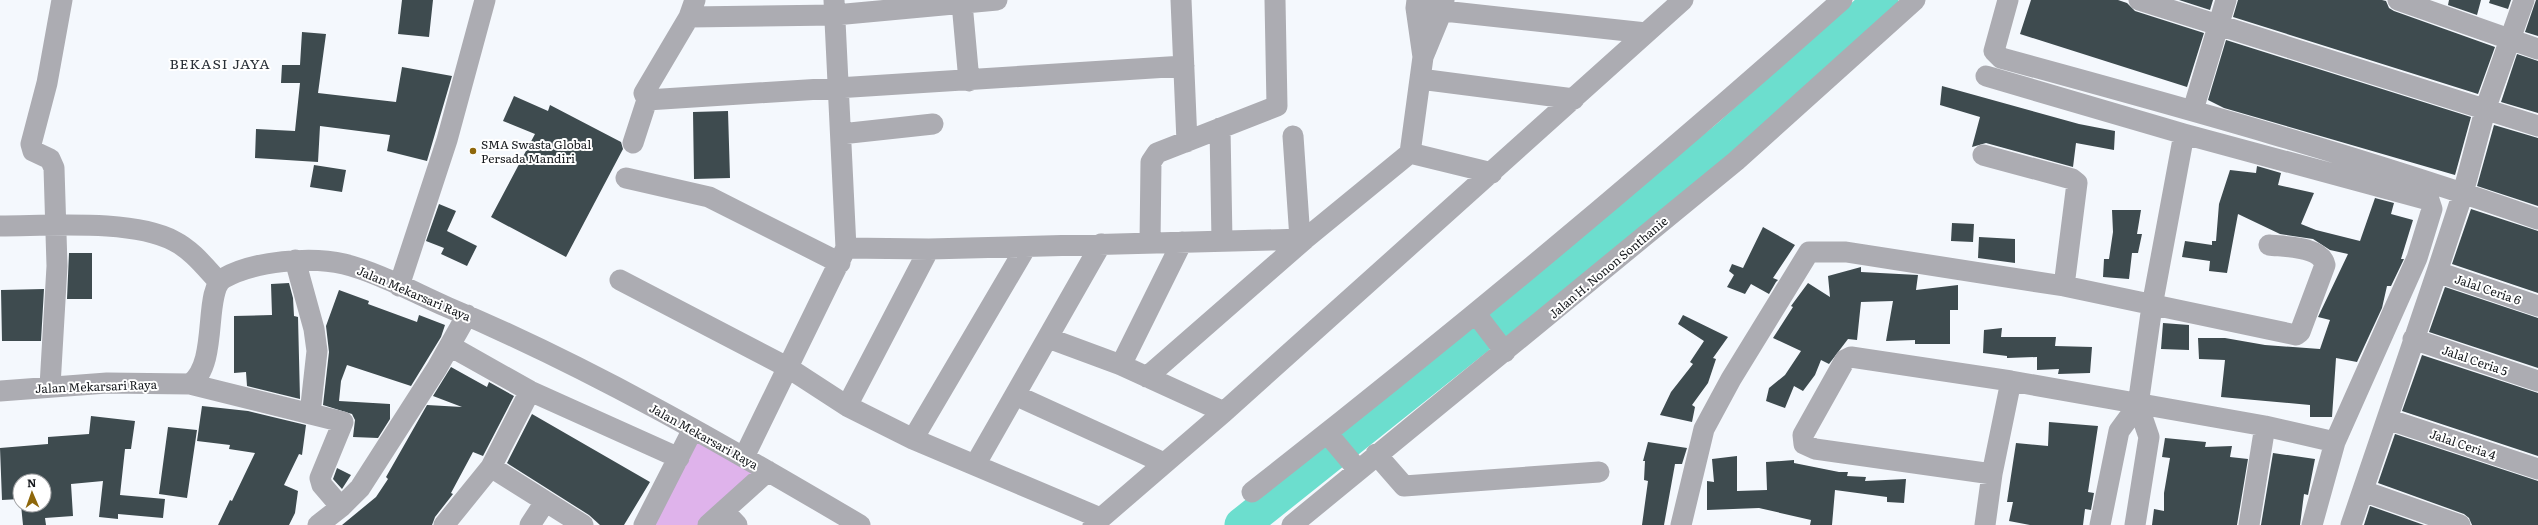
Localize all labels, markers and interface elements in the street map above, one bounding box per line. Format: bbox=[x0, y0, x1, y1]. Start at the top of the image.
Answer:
district label: BEKASI JAYA bbox=[169, 53, 271, 73]
place label: SMA Swasta Global Persada Mandiri bbox=[481, 135, 591, 167]
marker: SMA Swasta Global Persada Mandiri bbox=[468, 146, 478, 156]
street label: Jalan H. Nonon Sonthanie bbox=[1545, 212, 1671, 322]
street label: Jalan Mekarsari Raya bbox=[354, 261, 474, 325]
street label: Jalal Ceria 6 bbox=[2452, 269, 2524, 309]
street label: Jalal Ceria 5 bbox=[2440, 340, 2510, 380]
street label: Jalan Mekarsari Raya bbox=[35, 375, 158, 397]
street label: Jalan Mekarsari Raya bbox=[646, 399, 762, 474]
street label: Jalal Ceria 4 bbox=[2427, 424, 2499, 464]
north arrow bbox=[12, 473, 52, 513]
text: N bbox=[27, 474, 37, 490]

